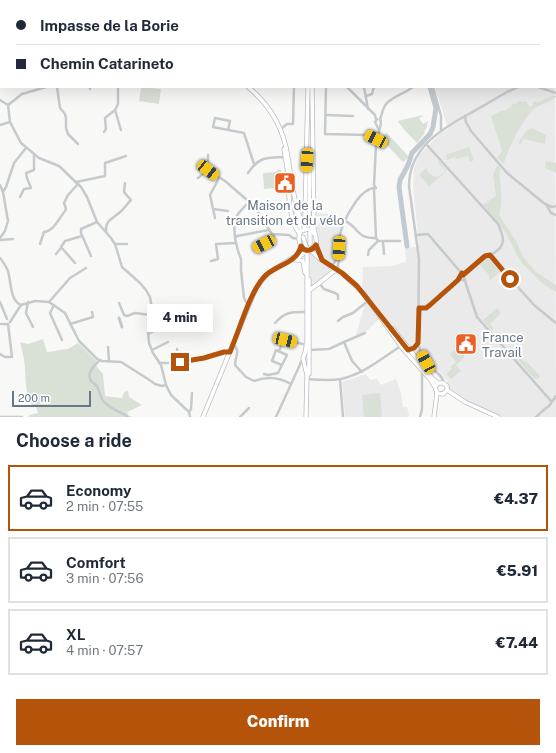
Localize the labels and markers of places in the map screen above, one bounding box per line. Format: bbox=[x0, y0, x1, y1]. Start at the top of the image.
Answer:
public building icon: Maison de la transition et du vélo bbox=[272, 170, 298, 196]
place label: Maison de la transition et du vélo bbox=[226, 198, 344, 228]
place label: France Travail bbox=[482, 330, 524, 360]
public building icon: France Travail bbox=[453, 331, 479, 357]

